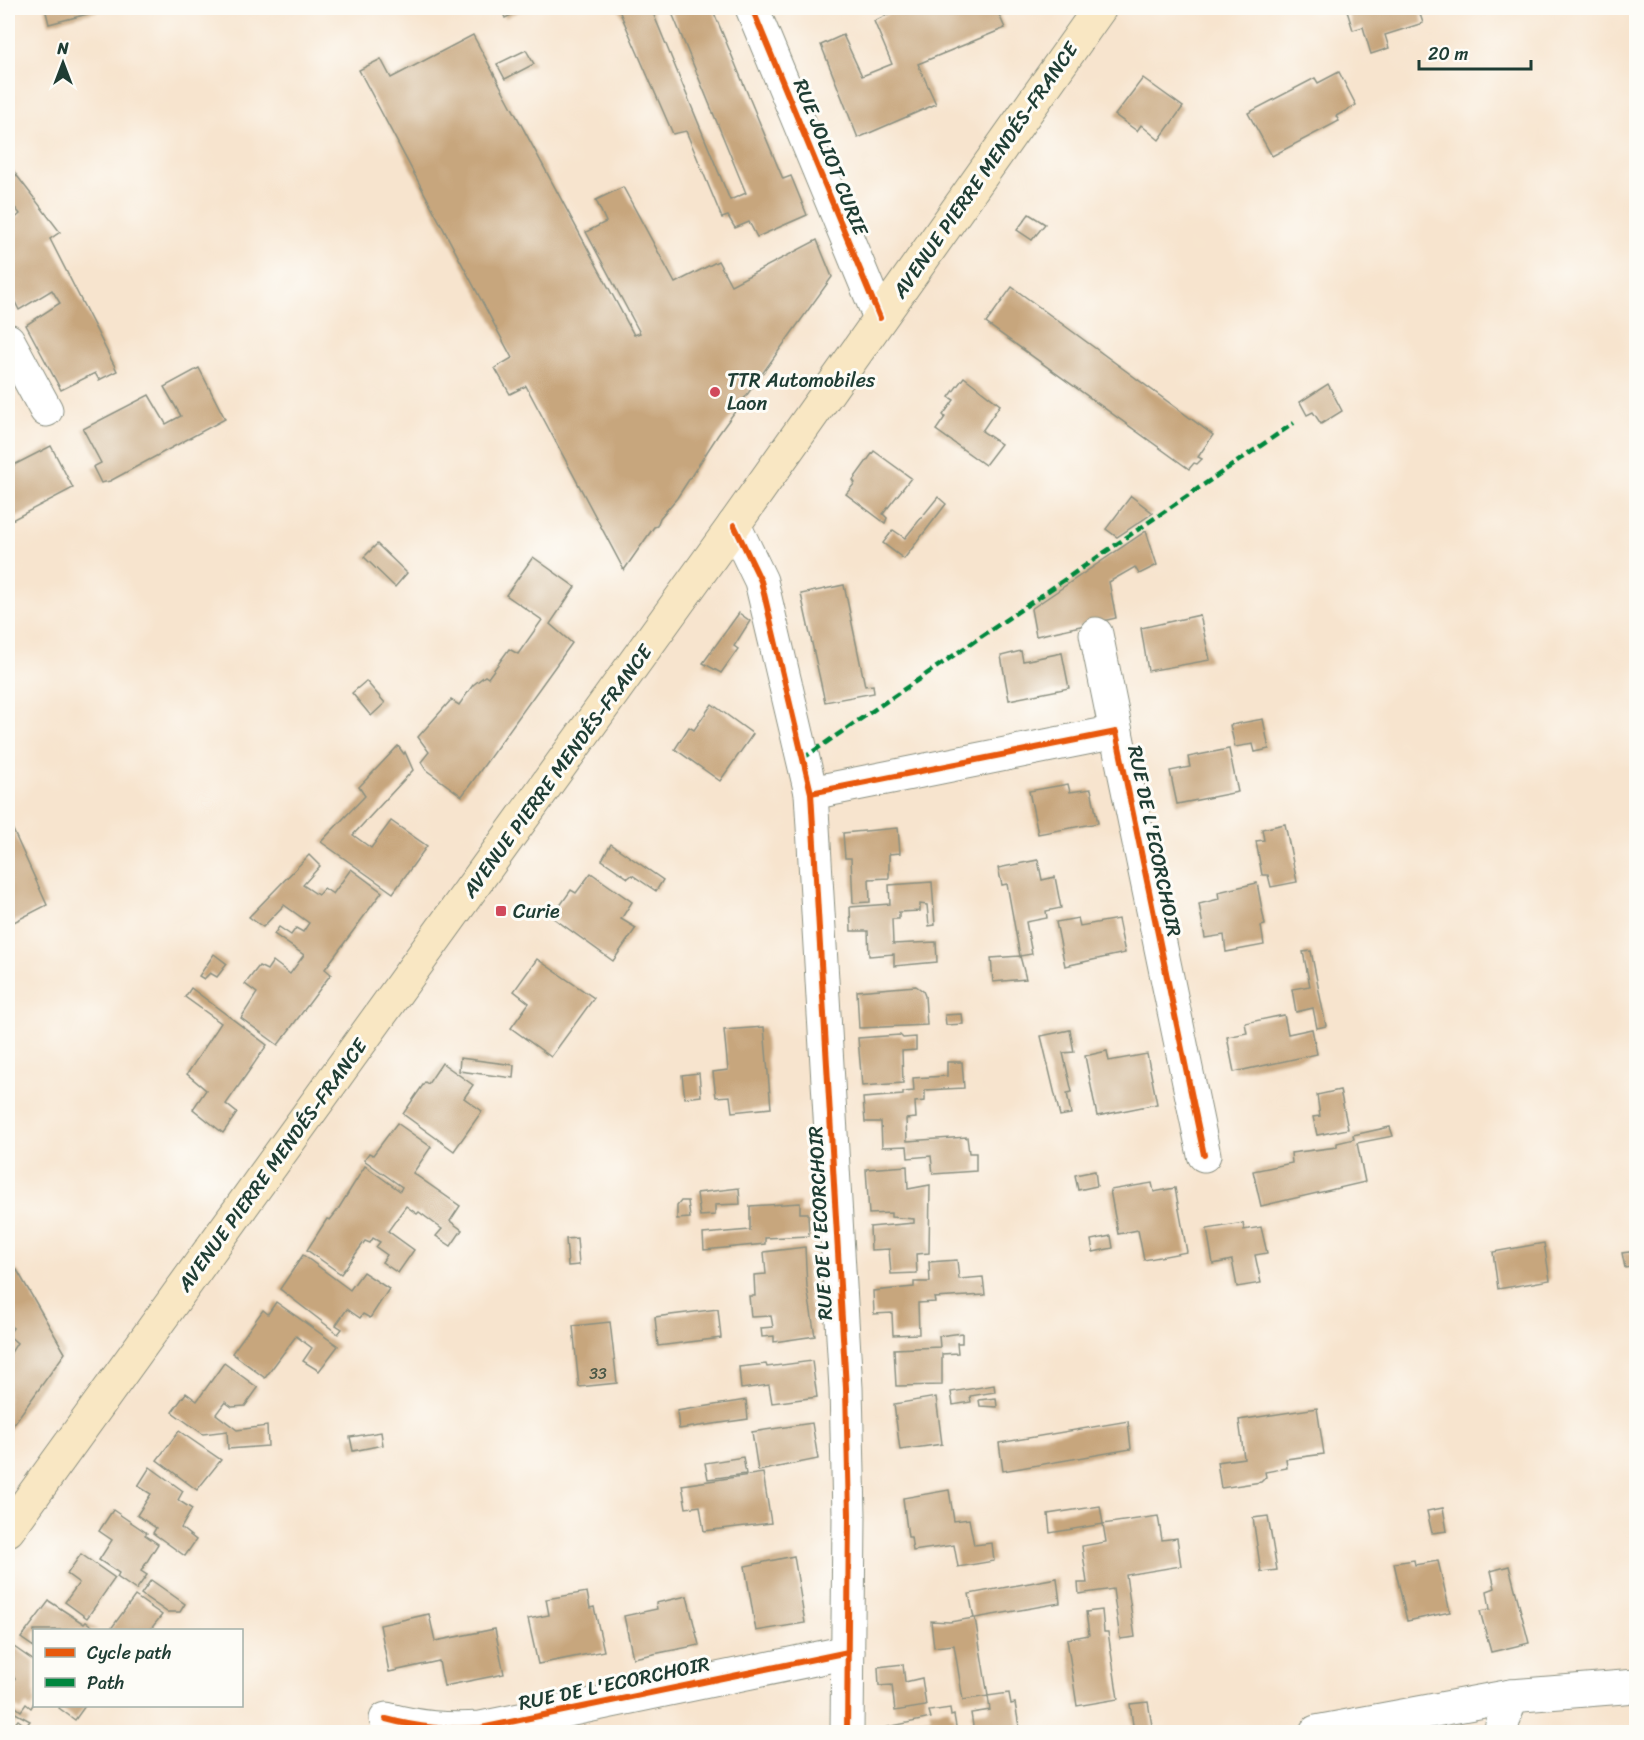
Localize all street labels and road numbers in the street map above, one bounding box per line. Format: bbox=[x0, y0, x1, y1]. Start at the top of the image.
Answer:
street label: AVENUE PIERRE MENDÉS-FRANCE bbox=[883, 33, 1089, 307]
street label: RUE JOLIOT CURIE bbox=[783, 73, 879, 243]
street label: AVENUE PIERRE MENDÉS-FRANCE bbox=[453, 636, 663, 906]
street label: RUE DE L'ECORCHOIR bbox=[1117, 742, 1192, 940]
street label: AVENUE PIERRE MENDÉS-FRANCE bbox=[168, 1030, 378, 1300]
street label: RUE DE L'ECORCHOIR bbox=[798, 1125, 843, 1321]
street label: RUE DE L'ECORCHOIR bbox=[515, 1646, 713, 1721]

